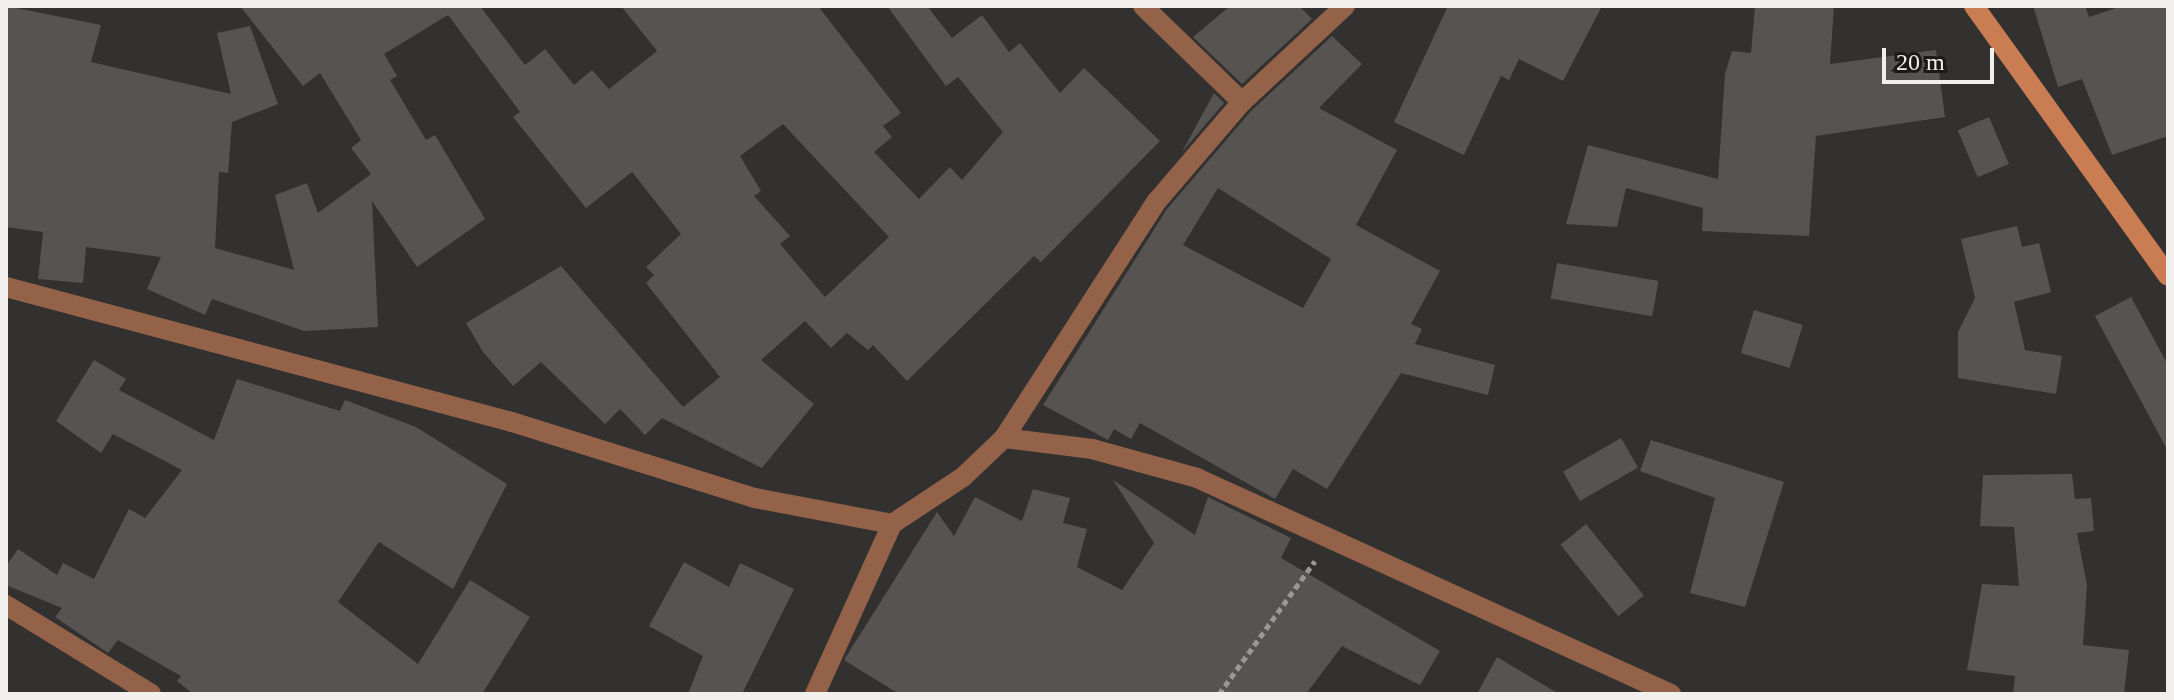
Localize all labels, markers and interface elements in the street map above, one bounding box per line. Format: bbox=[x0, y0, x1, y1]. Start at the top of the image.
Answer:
scale bar bbox=[1886, 32, 1998, 82]
text: 20 m bbox=[1896, 49, 1945, 75]

